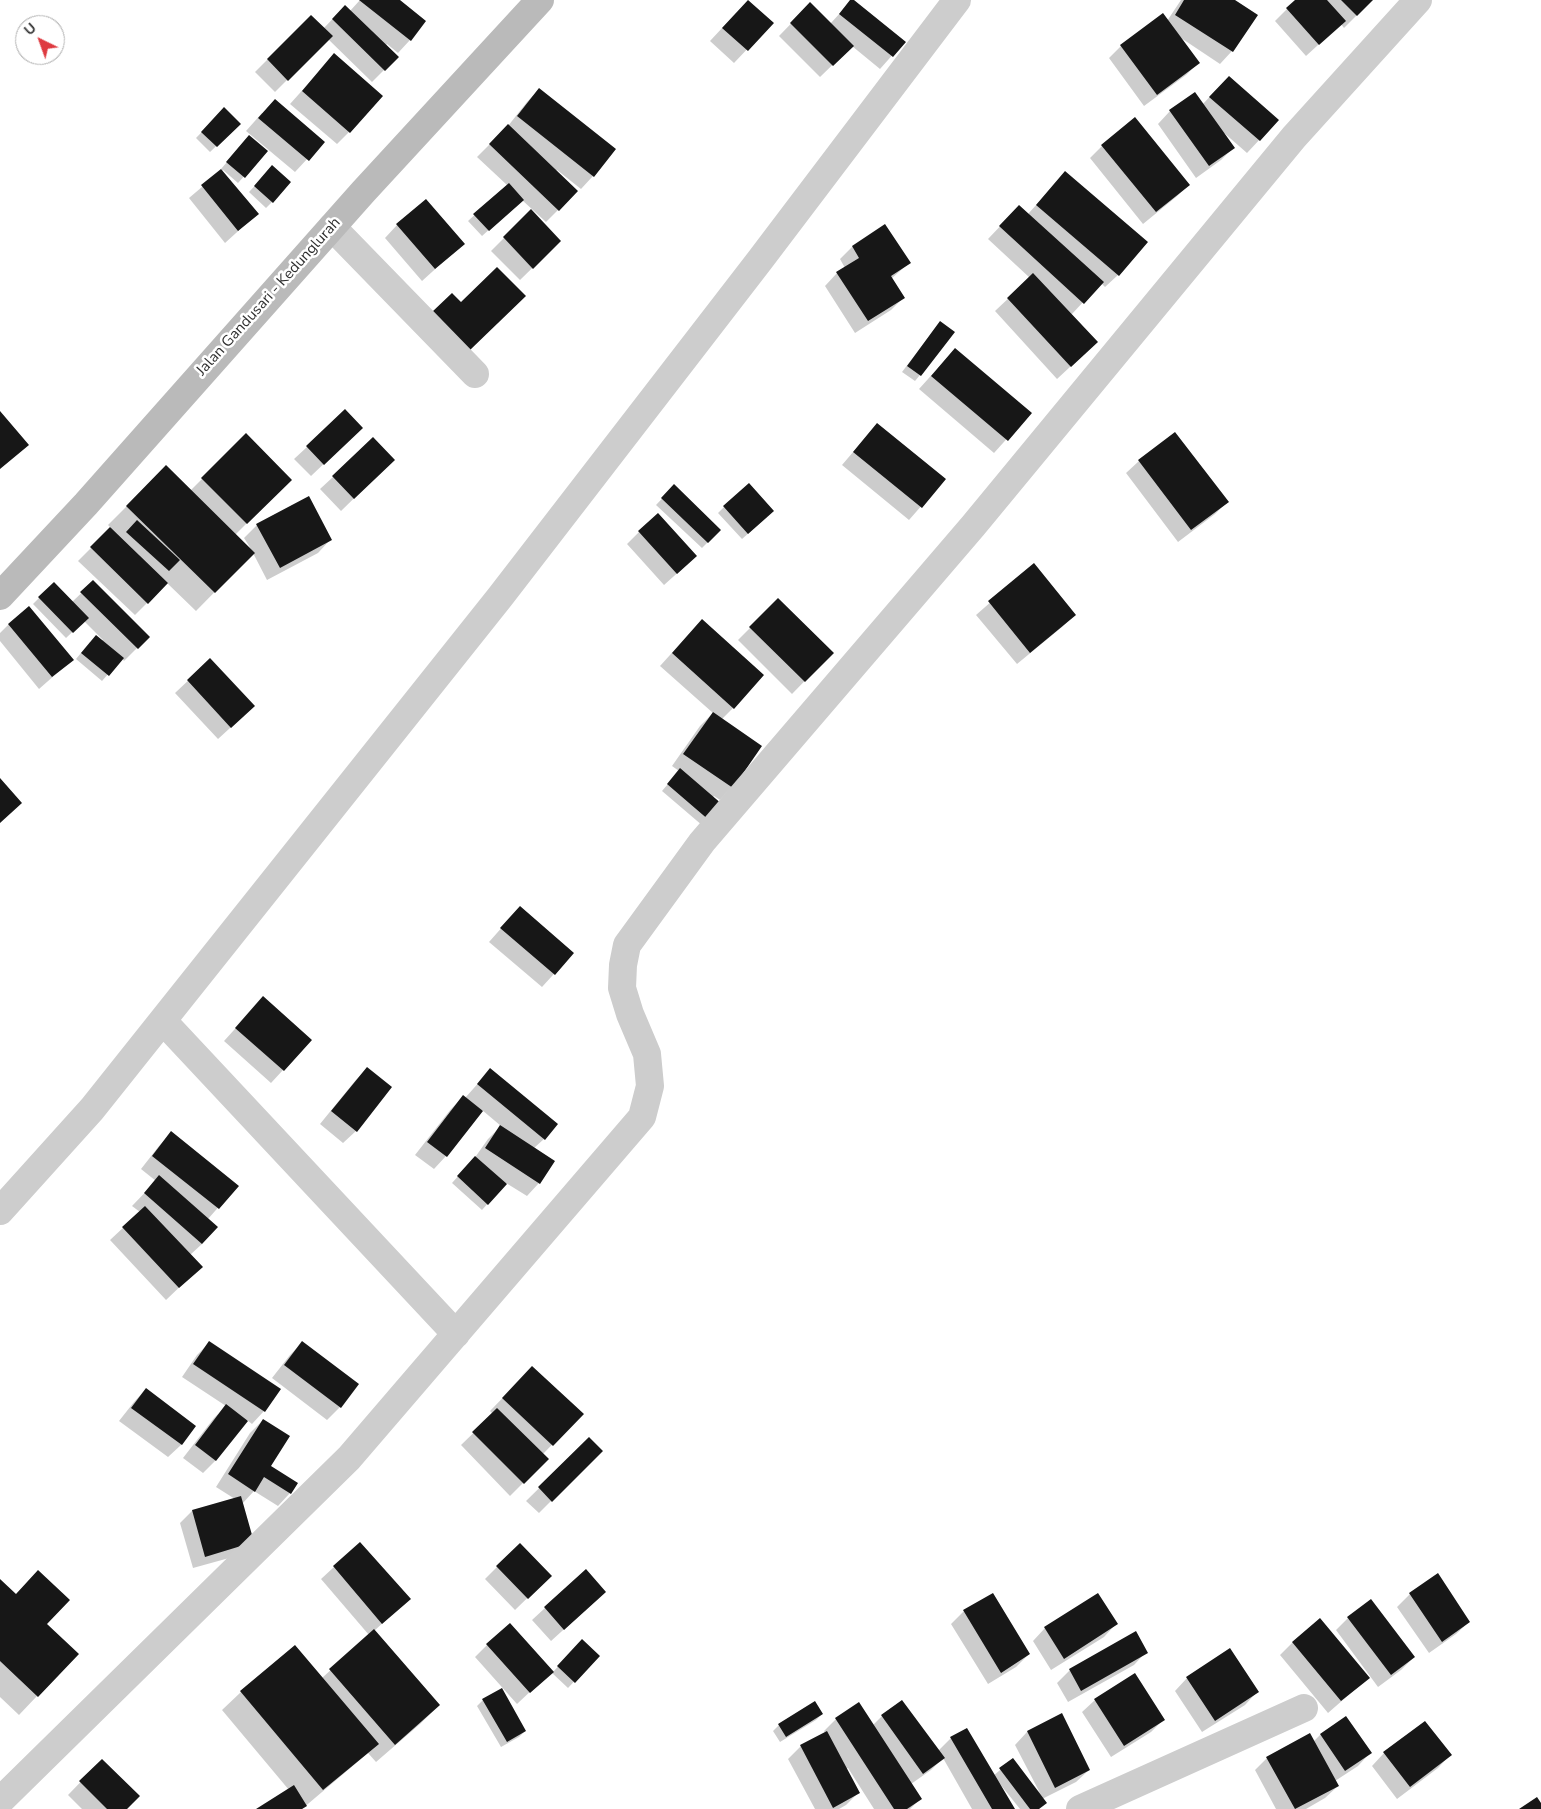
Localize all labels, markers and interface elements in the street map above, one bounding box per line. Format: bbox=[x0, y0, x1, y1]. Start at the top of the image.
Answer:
north arrow bbox=[15, 15, 65, 65]
text: U bbox=[20, 19, 40, 40]
street label: Jalan Gandusari - Kedunglurah bbox=[193, 214, 345, 380]

